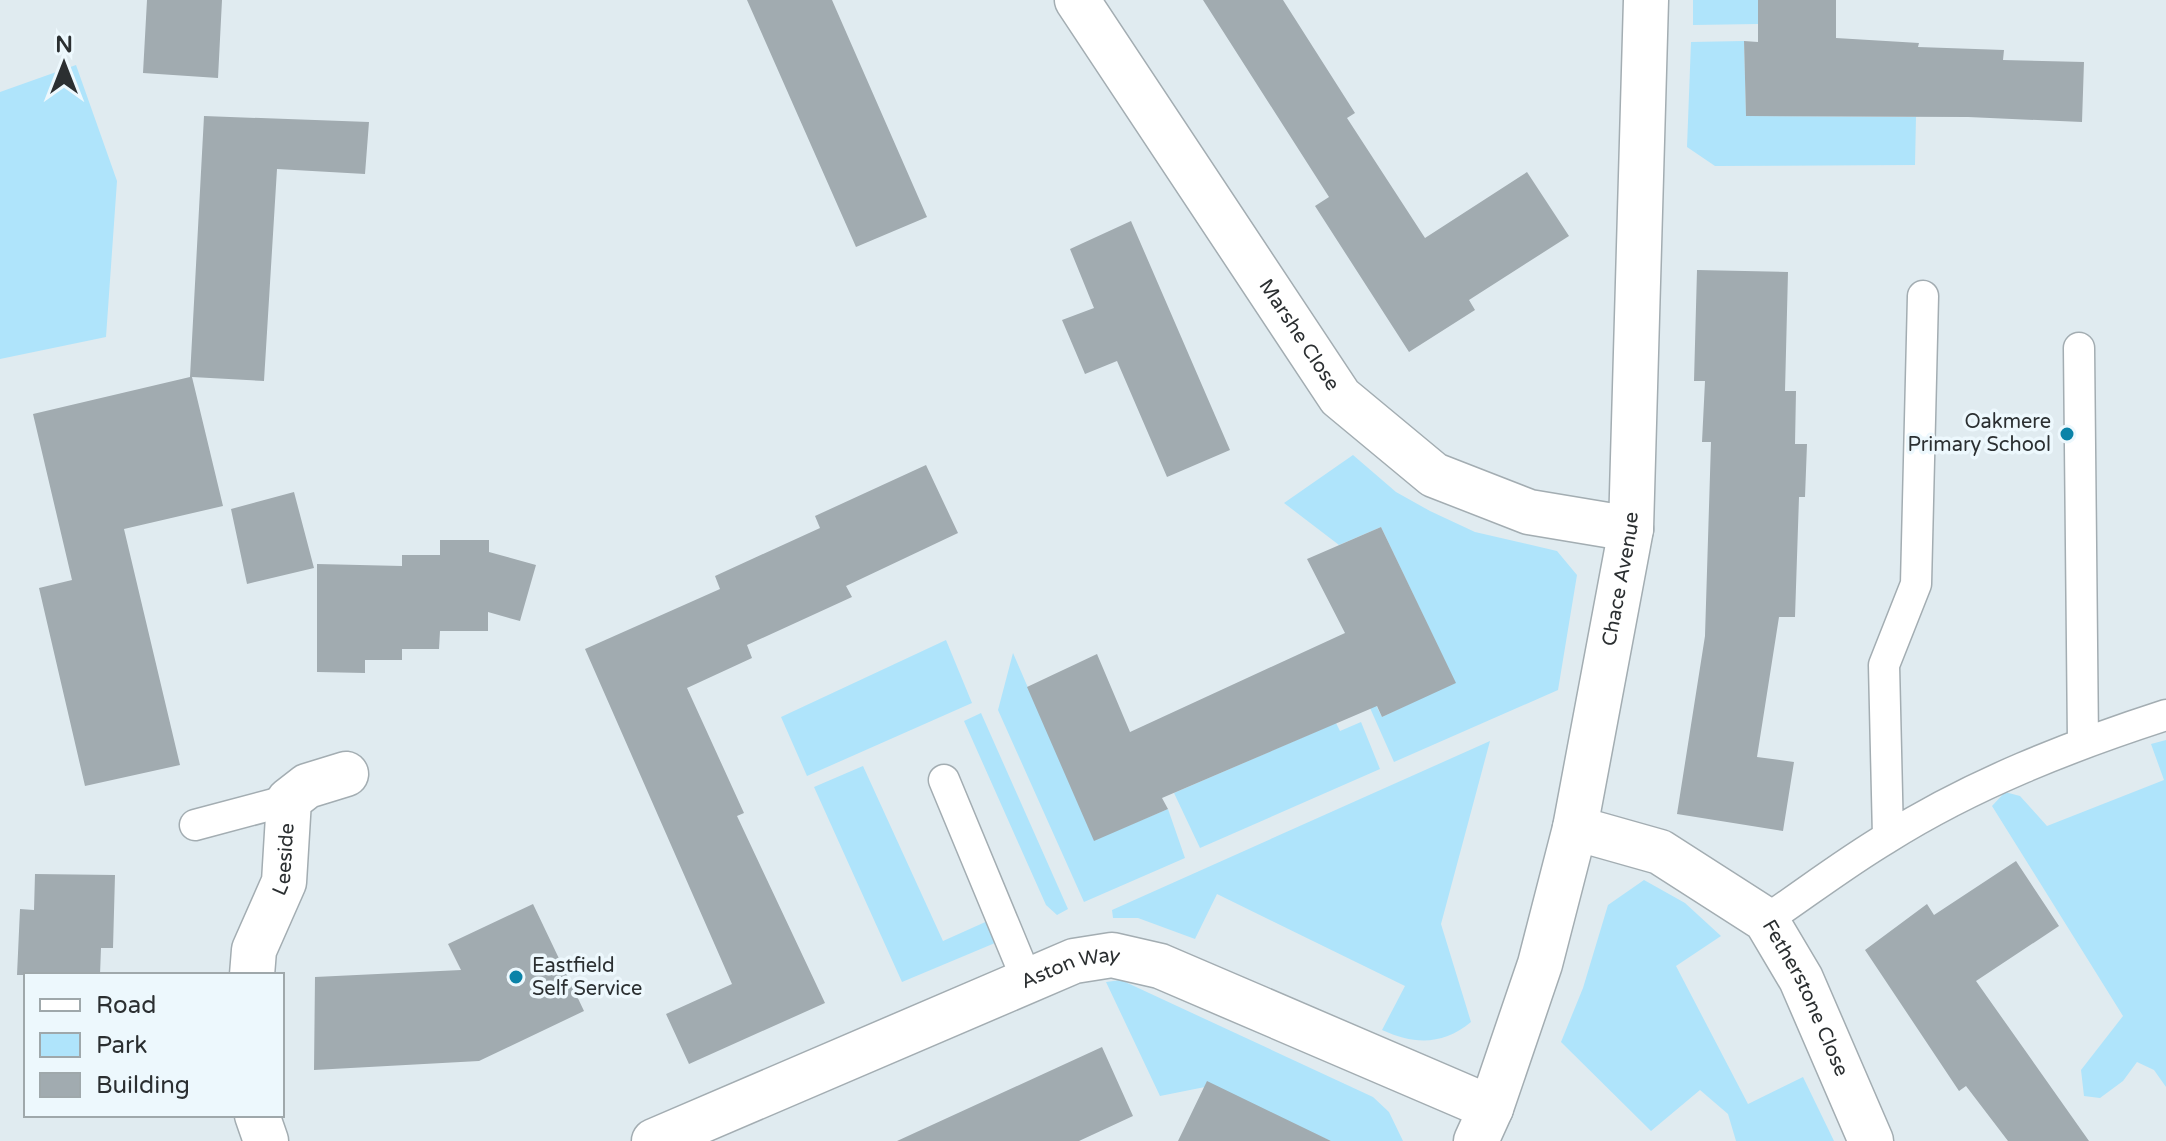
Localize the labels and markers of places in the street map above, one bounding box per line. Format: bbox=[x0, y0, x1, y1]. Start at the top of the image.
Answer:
place label: Oakmere Primary School bbox=[1907, 410, 2051, 457]
marker: Oakmere Primary School bbox=[2058, 425, 2076, 443]
place label: Eastfield Self Service bbox=[532, 954, 642, 1001]
marker: Eastfield Self Service bbox=[507, 968, 525, 986]

